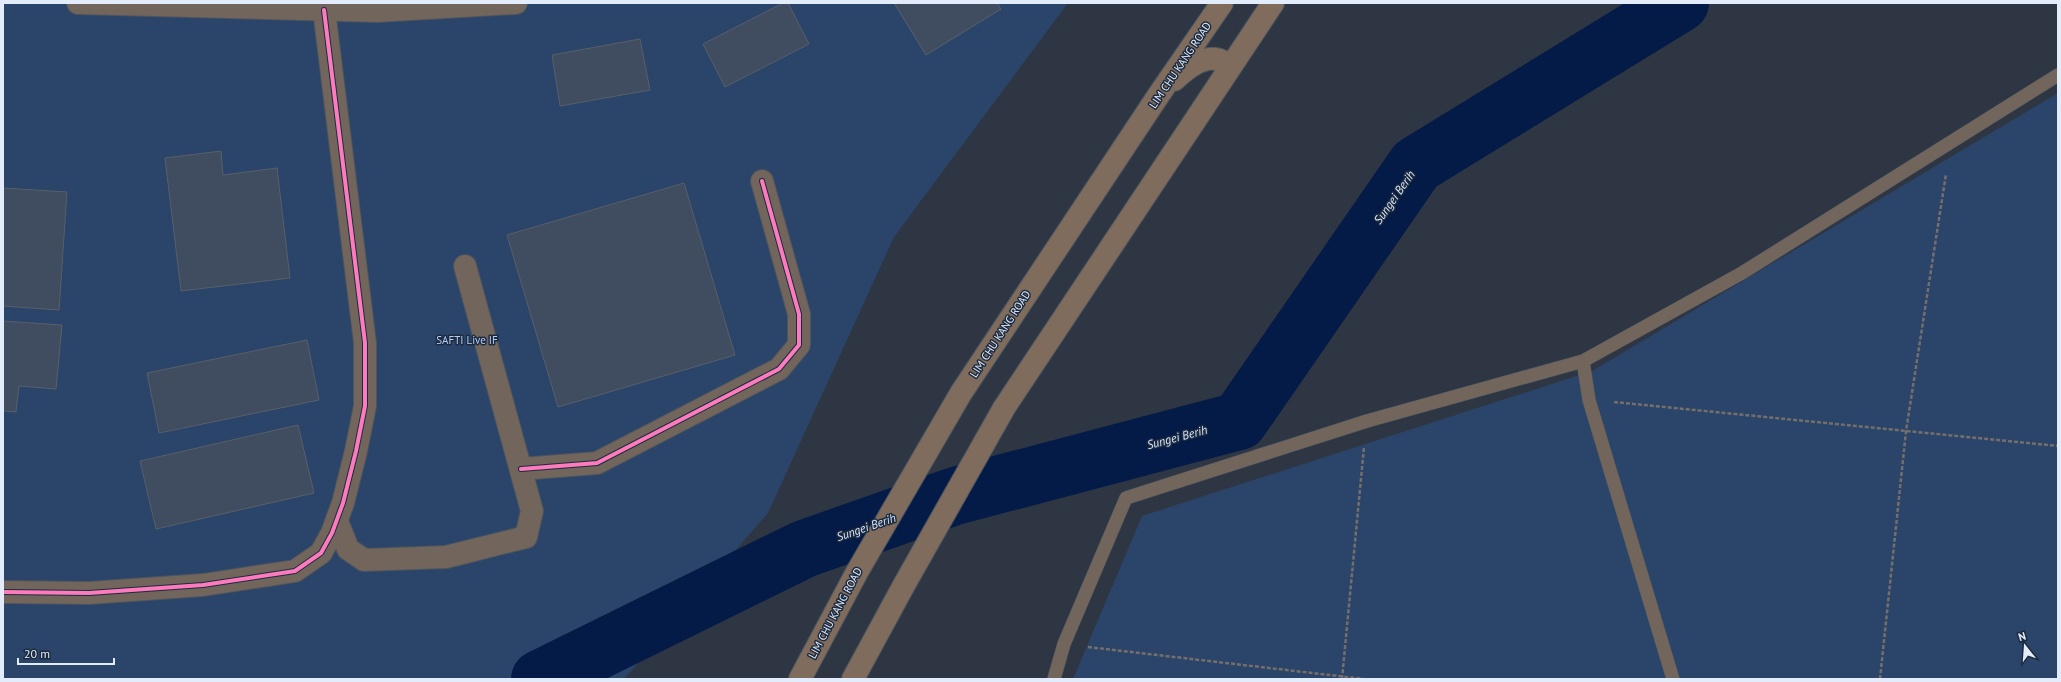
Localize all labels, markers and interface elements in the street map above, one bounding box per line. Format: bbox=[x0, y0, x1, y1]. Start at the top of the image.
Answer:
street label: LIM CHU KANG ROAD bbox=[1146, 19, 1214, 111]
water label: Sungei Berih bbox=[1370, 167, 1418, 227]
street label: LIM CHU KANG ROAD bbox=[967, 288, 1033, 380]
park label: SAFTI Live IF bbox=[436, 333, 498, 347]
water label: Sungei Berih bbox=[1145, 422, 1209, 452]
water label: Sungei Berih bbox=[834, 510, 898, 544]
street label: LIM CHU KANG ROAD bbox=[805, 565, 865, 661]
north arrow bbox=[2005, 626, 2045, 666]
text: N bbox=[2017, 629, 2028, 644]
scale bar bbox=[18, 640, 114, 666]
text: 20 m bbox=[24, 646, 50, 661]

